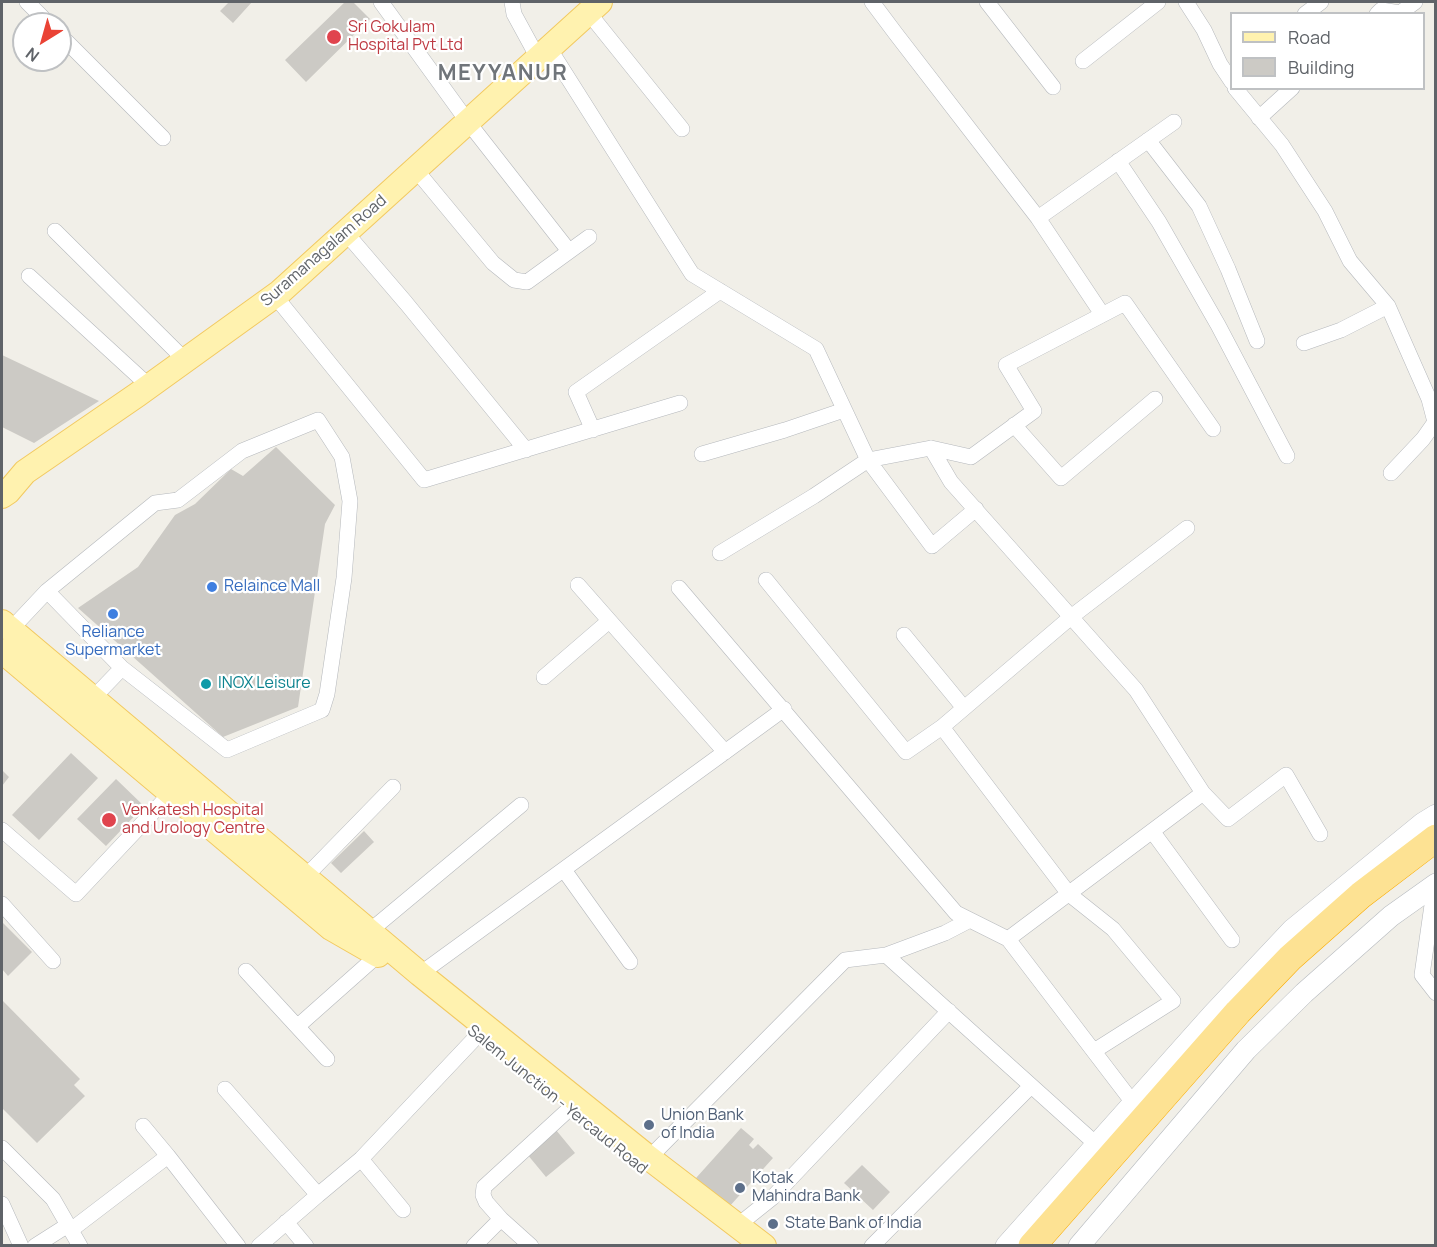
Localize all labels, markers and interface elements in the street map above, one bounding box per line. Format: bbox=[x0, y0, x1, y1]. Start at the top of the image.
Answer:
north arrow bbox=[12, 12, 72, 72]
legend bbox=[1230, 12, 1425, 90]
place label: Sri Gokulam Hospital Pvt Ltd bbox=[348, 18, 463, 56]
text: Road bbox=[1288, 25, 1331, 49]
marker: Sri Gokulam Hospital Pvt Ltd bbox=[325, 28, 343, 46]
text: N bbox=[21, 43, 44, 67]
text: Building bbox=[1288, 55, 1354, 79]
district label: MEYYANUR bbox=[438, 61, 568, 87]
street label: Suramanagalam Road bbox=[257, 191, 391, 311]
place label: Relaince Mall bbox=[224, 577, 320, 597]
marker: Relaince Mall bbox=[205, 580, 219, 594]
marker: Reliance Supermarket bbox=[106, 607, 120, 621]
place label: Reliance Supermarket bbox=[65, 623, 161, 661]
place label: INOX Leisure bbox=[218, 674, 310, 694]
marker: INOX Leisure bbox=[199, 677, 213, 691]
place label: Venkatesh Hospital and Urology Centre bbox=[122, 801, 265, 839]
marker: Venkatesh Hospital and Urology Centre bbox=[100, 811, 118, 829]
street label: Salem Junction - Yercaud Road bbox=[463, 1021, 651, 1179]
place label: Union Bank of India bbox=[661, 1106, 744, 1144]
marker: Union Bank of India bbox=[642, 1118, 656, 1132]
place label: Kotak Mahindra Bank bbox=[752, 1169, 860, 1207]
marker: Kotak Mahindra Bank bbox=[733, 1181, 747, 1195]
place label: State Bank of India bbox=[785, 1214, 922, 1234]
marker: State Bank of India bbox=[766, 1217, 780, 1231]

